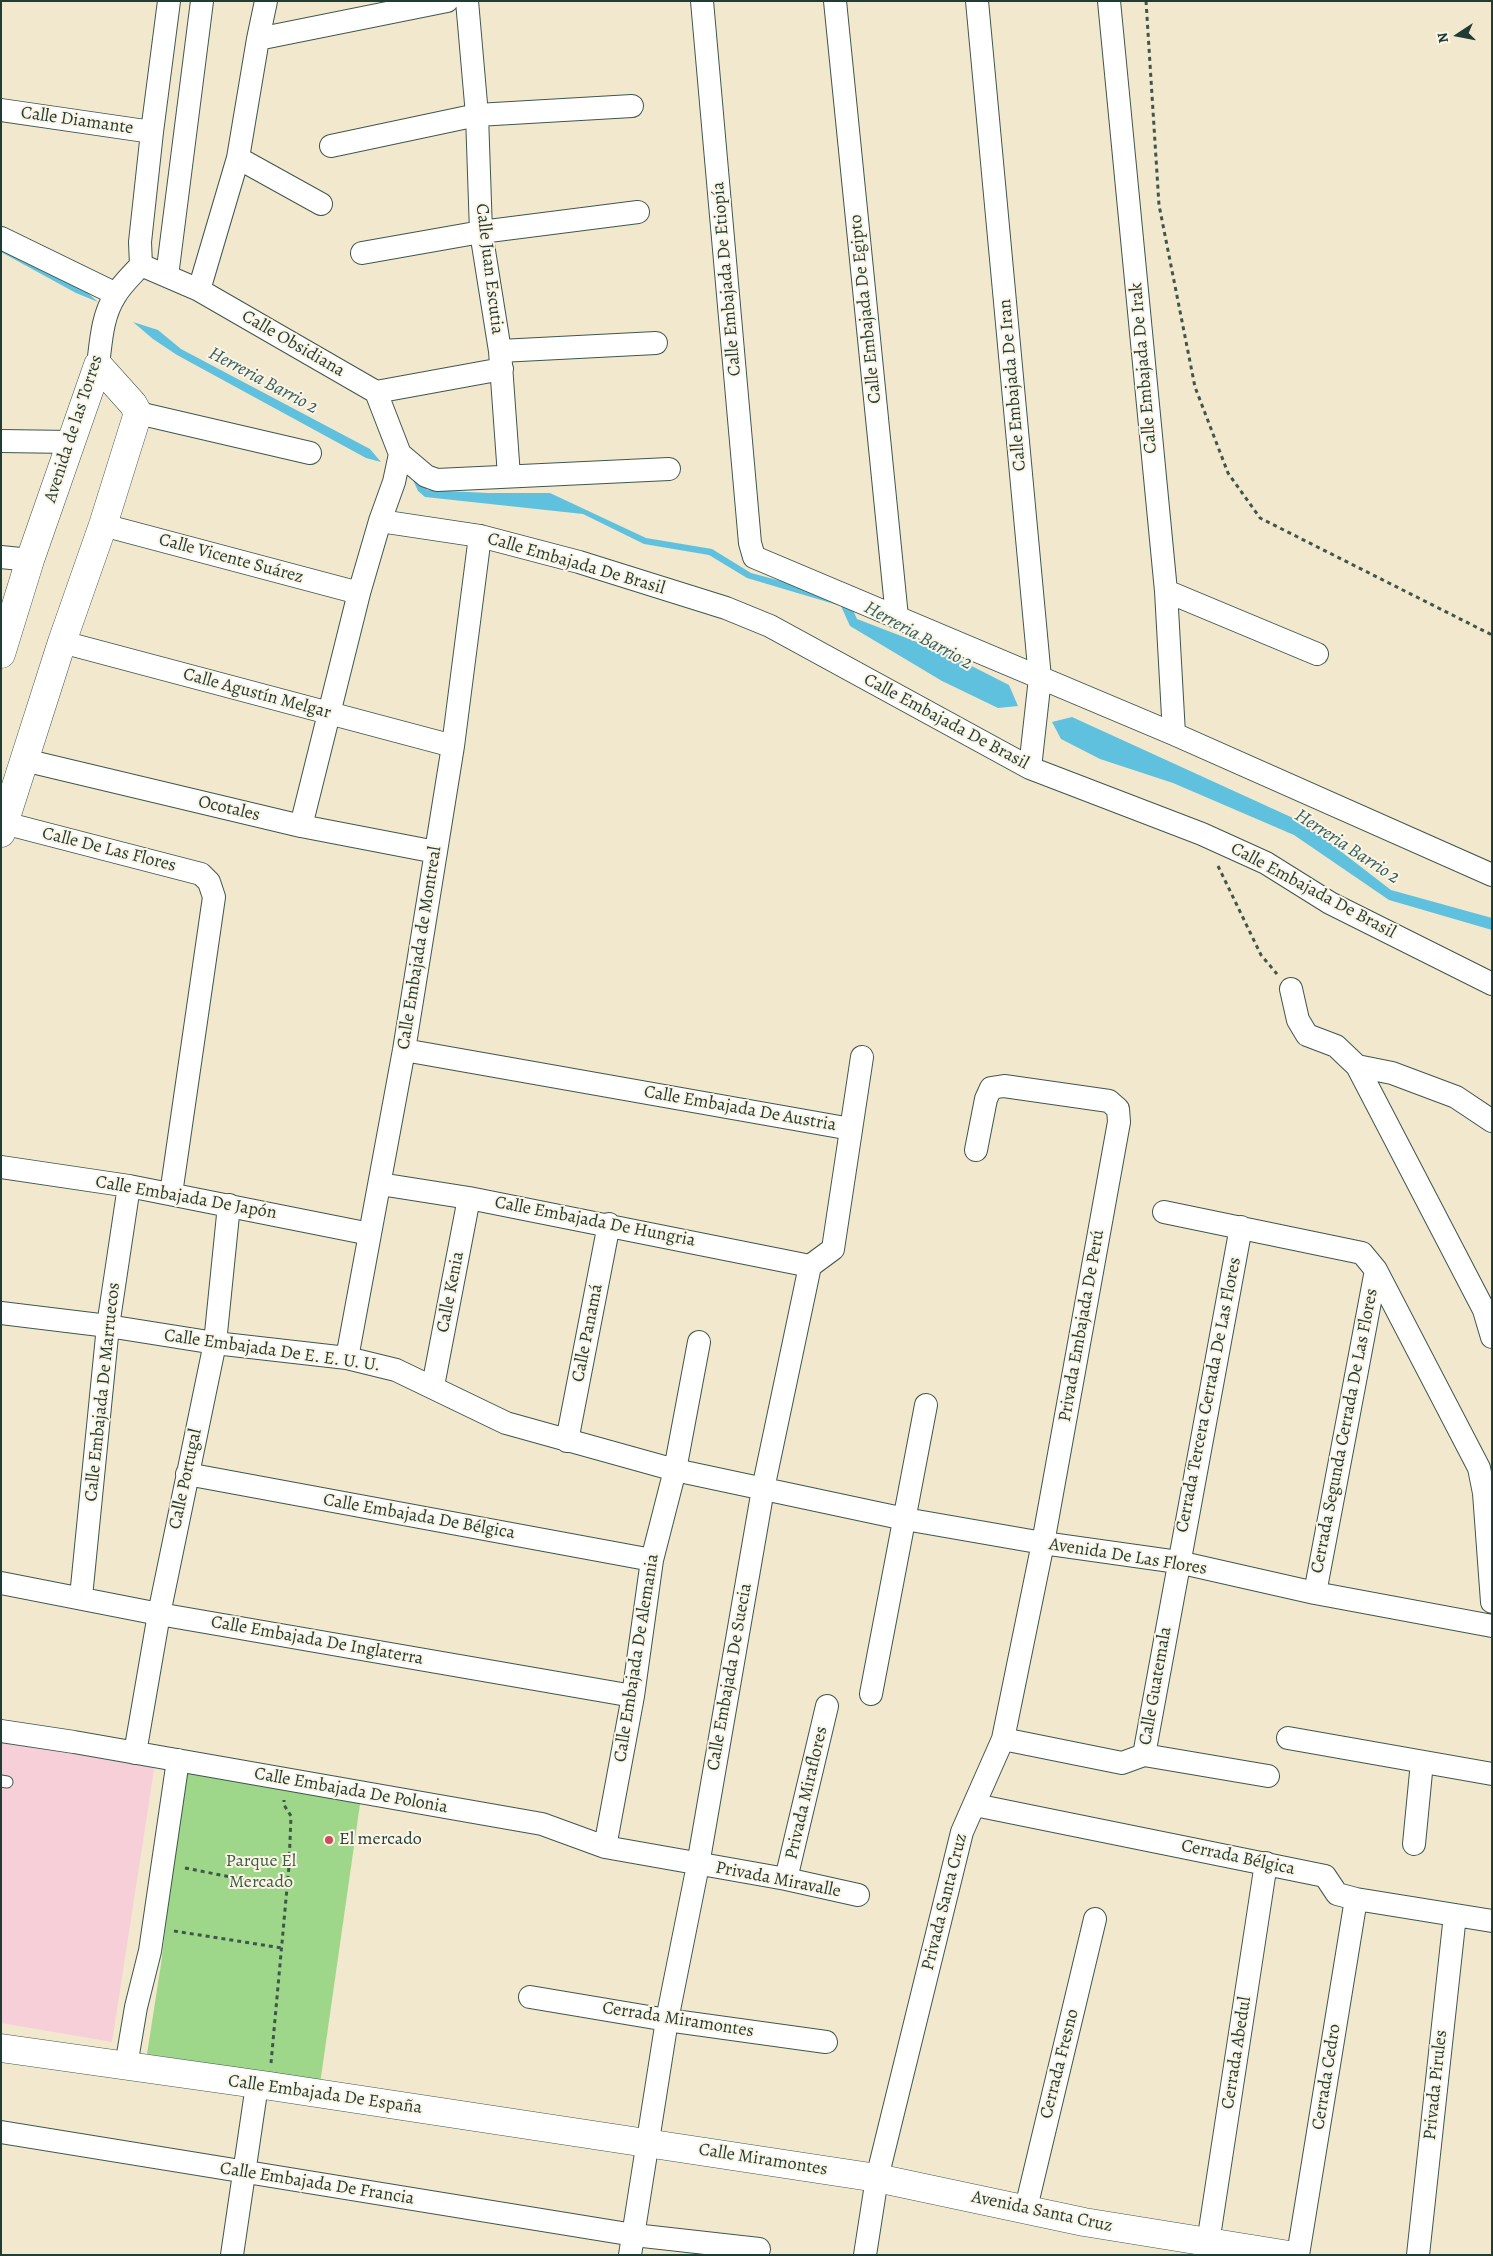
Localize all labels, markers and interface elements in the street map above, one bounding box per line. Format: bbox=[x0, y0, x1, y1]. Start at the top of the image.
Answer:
north arrow bbox=[1433, 10, 1483, 60]
text: N bbox=[1432, 31, 1453, 45]
street label: Calle Diamante bbox=[19, 102, 135, 140]
street label: Calle Embajada De Etiopía bbox=[708, 181, 746, 377]
street label: Calle Juan Escutia bbox=[470, 202, 508, 336]
street label: Calle Embajada De Egipto bbox=[845, 213, 887, 405]
street label: Calle Embajada De Irak bbox=[1126, 281, 1162, 455]
street label: Calle Embajada De Iran bbox=[995, 298, 1031, 472]
street label: Calle Obsidiana bbox=[238, 306, 348, 382]
water label: Herreria Barrio 2 bbox=[204, 343, 322, 419]
street label: Avenida de las Torres bbox=[40, 352, 108, 506]
street label: Calle Embajada De Brasil bbox=[485, 528, 667, 600]
street label: Calle Vicente Suárez bbox=[156, 529, 306, 589]
water label: Herreria Barrio 2 bbox=[860, 597, 976, 675]
street label: Calle Agustín Melgar bbox=[181, 664, 333, 724]
street label: Calle Embajada De Brasil bbox=[860, 669, 1032, 775]
street label: Ocotales bbox=[196, 791, 262, 827]
water label: Herreria Barrio 2 bbox=[1290, 805, 1404, 889]
street label: Calle De Las Flores bbox=[40, 823, 178, 877]
street label: Calle Embajada De Brasil bbox=[1227, 838, 1399, 944]
street label: Calle Embajada de Montreal bbox=[393, 845, 447, 1051]
street label: Calle Embajada De Austria bbox=[642, 1081, 838, 1137]
street label: Calle Embajada De Japón bbox=[94, 1171, 278, 1225]
street label: Calle Embajada De Hungria bbox=[493, 1192, 697, 1252]
street label: Privada Embajada De Perú bbox=[1054, 1228, 1110, 1424]
street label: Calle Kenia bbox=[433, 1250, 469, 1334]
street label: Cerrada Tercera Cerrada De Las Flores bbox=[1172, 1256, 1246, 1534]
street label: Calle Embajada De Marruecos bbox=[81, 1281, 125, 1503]
street label: Calle Panamá bbox=[568, 1282, 608, 1384]
street label: Cerrada Segunda Cerrada De Las Flores bbox=[1307, 1287, 1383, 1575]
street label: Calle Embajada De E. E. U. U. bbox=[163, 1325, 381, 1377]
street label: Calle Portugal bbox=[165, 1427, 207, 1531]
street label: Calle Embajada De Bélgica bbox=[321, 1489, 517, 1545]
street label: Avenida De Las Flores bbox=[1047, 1534, 1209, 1580]
street label: Calle Embajada De Alemania bbox=[610, 1552, 664, 1764]
street label: Calle Embajada De Suecia bbox=[703, 1582, 757, 1772]
street label: Calle Embajada De Inglaterra bbox=[209, 1612, 425, 1670]
street label: Calle Guatemala bbox=[1135, 1625, 1177, 1747]
street label: Privada Miraflores bbox=[781, 1724, 833, 1862]
street label: Calle Embajada De Polonia bbox=[253, 1763, 449, 1819]
place label: El mercado bbox=[339, 1829, 422, 1851]
street label: Privada Santa Cruz bbox=[918, 1831, 972, 1973]
marker: El mercado bbox=[323, 1834, 335, 1846]
street label: Cerrada Bélgica bbox=[1179, 1835, 1297, 1881]
park label: Parque El Mercado bbox=[226, 1851, 296, 1894]
street label: Privada Miravalle bbox=[713, 1857, 843, 1903]
street label: Cerrada Abedul bbox=[1217, 1995, 1257, 2111]
street label: Cerrada Miramontes bbox=[601, 1997, 755, 2043]
street label: Cerrada Fresno bbox=[1036, 2007, 1084, 2121]
street label: Cerrada Cedro bbox=[1308, 2023, 1346, 2131]
street label: Privada Pirules bbox=[1419, 2029, 1453, 2141]
street label: Calle Embajada De España bbox=[227, 2071, 423, 2119]
street label: Calle Miramontes bbox=[697, 2139, 829, 2181]
street label: Calle Embajada De Francia bbox=[218, 2158, 416, 2210]
street label: Avenida Santa Cruz bbox=[970, 2187, 1114, 2237]

